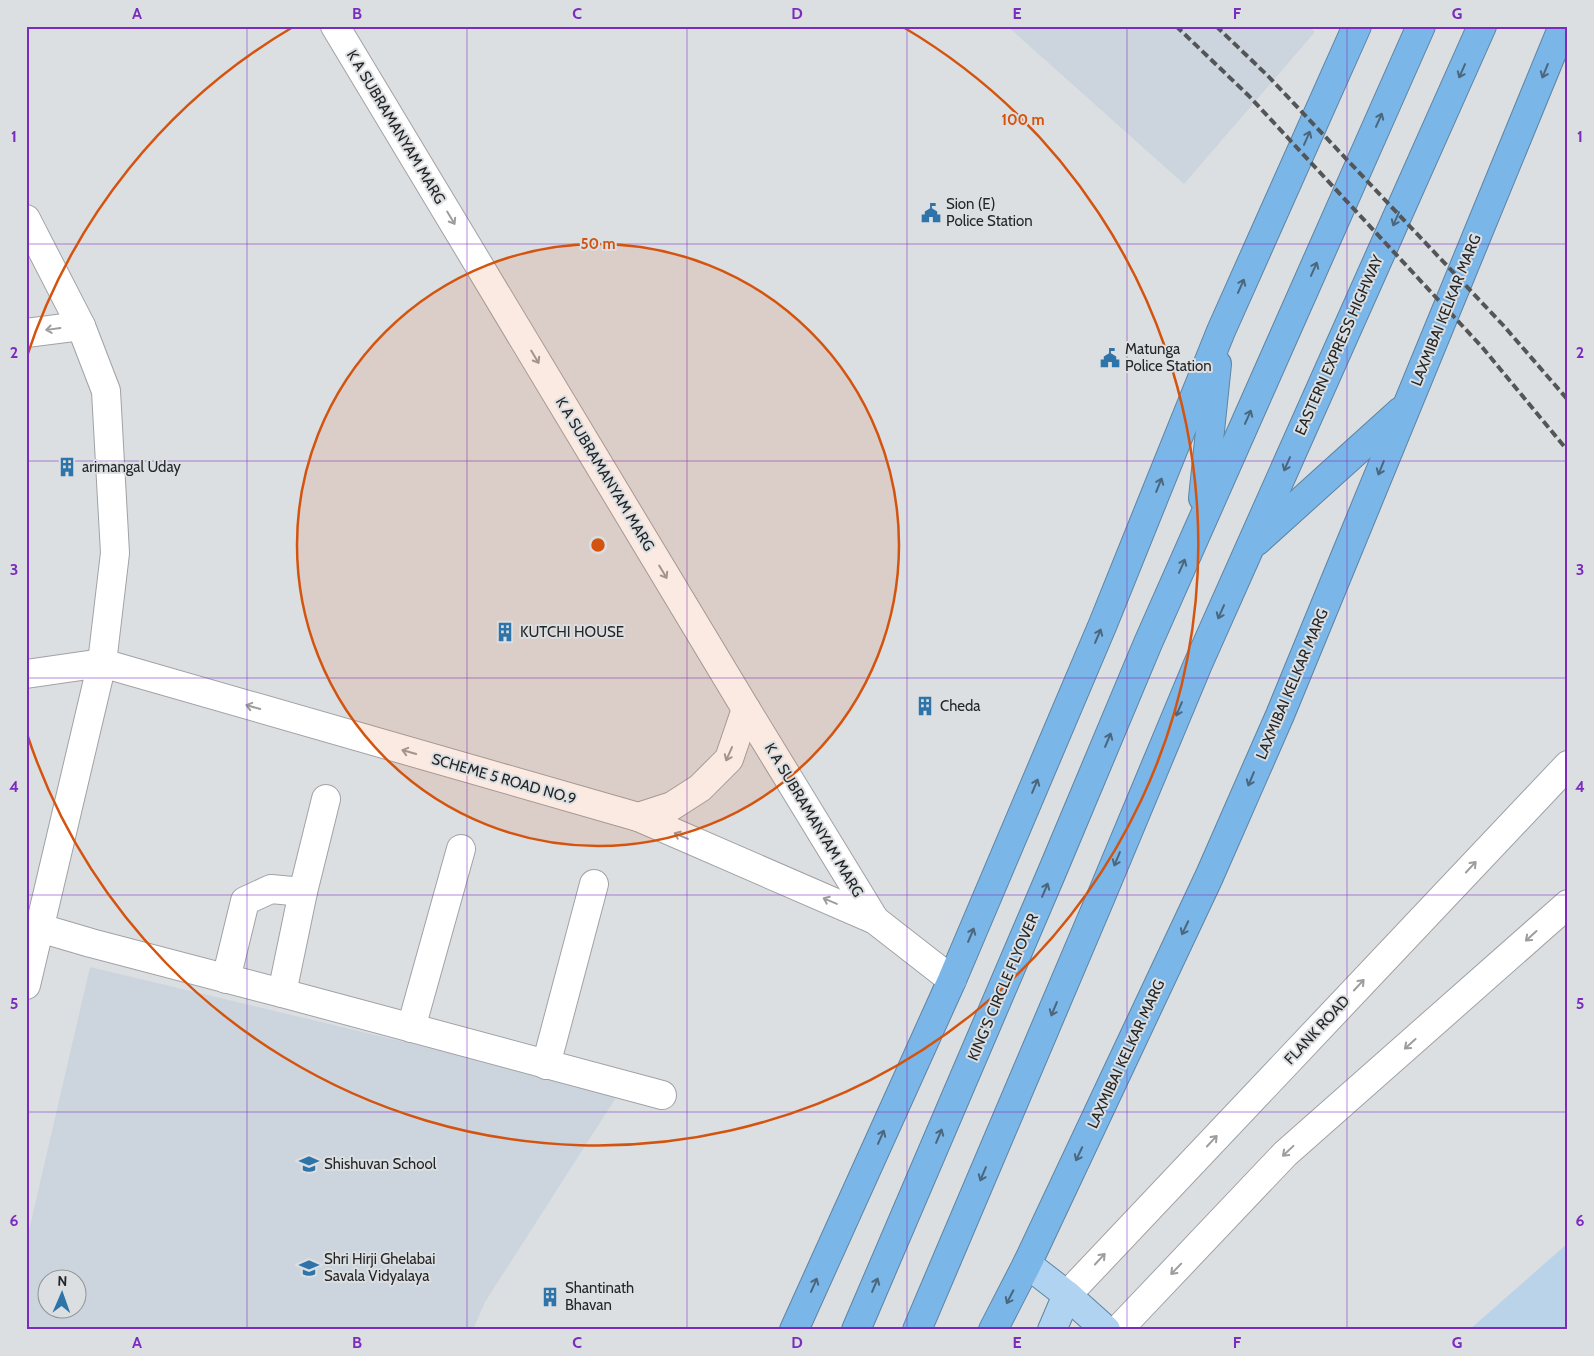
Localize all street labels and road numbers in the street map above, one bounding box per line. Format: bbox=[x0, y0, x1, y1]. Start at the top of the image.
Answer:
street label: K A SUBRAMANYAM MARG bbox=[343, 47, 449, 207]
street label: LAXMIBAI KELKAR MARG bbox=[1407, 232, 1485, 388]
street label: EASTERN EXPRESS HIGHWAY bbox=[1291, 252, 1387, 438]
street label: K A SUBRAMANYAM MARG bbox=[552, 394, 658, 554]
street label: LAXMIBAI KELKAR MARG bbox=[1252, 606, 1332, 762]
street label: K A SUBRAMANYAM MARG bbox=[761, 740, 867, 900]
street label: SCHEME 5 ROAD NO.9 bbox=[430, 750, 578, 808]
street label: KING'S CIRCLE FLYOVER bbox=[964, 911, 1042, 1063]
street label: LAXMIBAI KELKAR MARG bbox=[1084, 977, 1168, 1131]
street label: FLANK ROAD bbox=[1281, 992, 1354, 1068]

